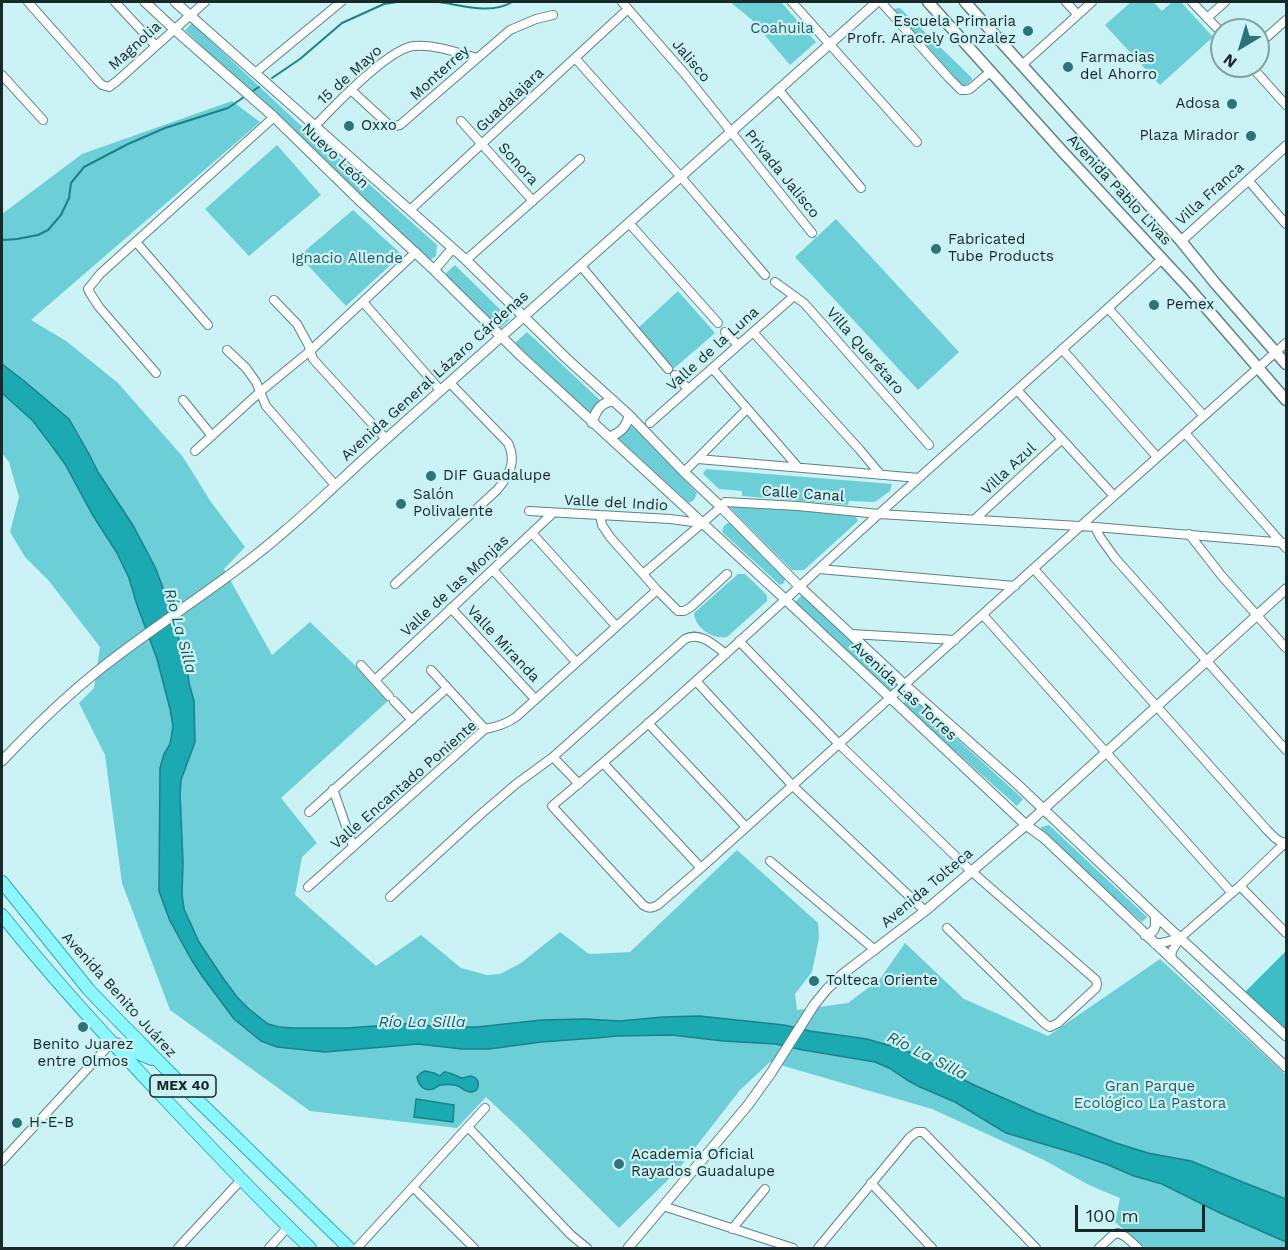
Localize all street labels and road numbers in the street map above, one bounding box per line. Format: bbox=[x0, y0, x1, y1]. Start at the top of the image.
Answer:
street label: Magnolia bbox=[105, 18, 165, 74]
street label: Jalisco bbox=[668, 36, 714, 86]
street label: 15 de Mayo bbox=[314, 41, 386, 109]
street label: Monterrey bbox=[407, 42, 473, 104]
street label: Guadalajara bbox=[472, 64, 548, 136]
street label: Nuevo León bbox=[298, 120, 372, 192]
street label: Privada Jalisco bbox=[741, 126, 823, 222]
street label: Avenida Pablo Livas bbox=[1063, 131, 1175, 249]
street label: Sonora bbox=[494, 139, 542, 189]
street label: Villa Franca bbox=[1172, 159, 1248, 229]
street label: Avenida General Lázaro Cárdenas bbox=[338, 287, 532, 465]
street label: Valle de la Luna bbox=[663, 303, 763, 395]
street label: Villa Querétaro bbox=[822, 304, 908, 398]
street label: Villa Azul bbox=[978, 439, 1040, 499]
street label: Calle Canal bbox=[761, 482, 845, 506]
street label: Valle del Indio bbox=[564, 491, 668, 515]
street label: Valle de las Monjas bbox=[397, 531, 513, 641]
street label: Valle Miranda bbox=[463, 602, 543, 686]
street label: Avenida Las Torres bbox=[848, 637, 960, 745]
street label: Valle Encantado Poniente bbox=[327, 717, 481, 853]
street label: Avenida Tolteca bbox=[877, 844, 977, 932]
street label: Avenida Benito Juárez bbox=[58, 928, 180, 1062]
road number: MEX 40 bbox=[150, 1075, 216, 1097]

